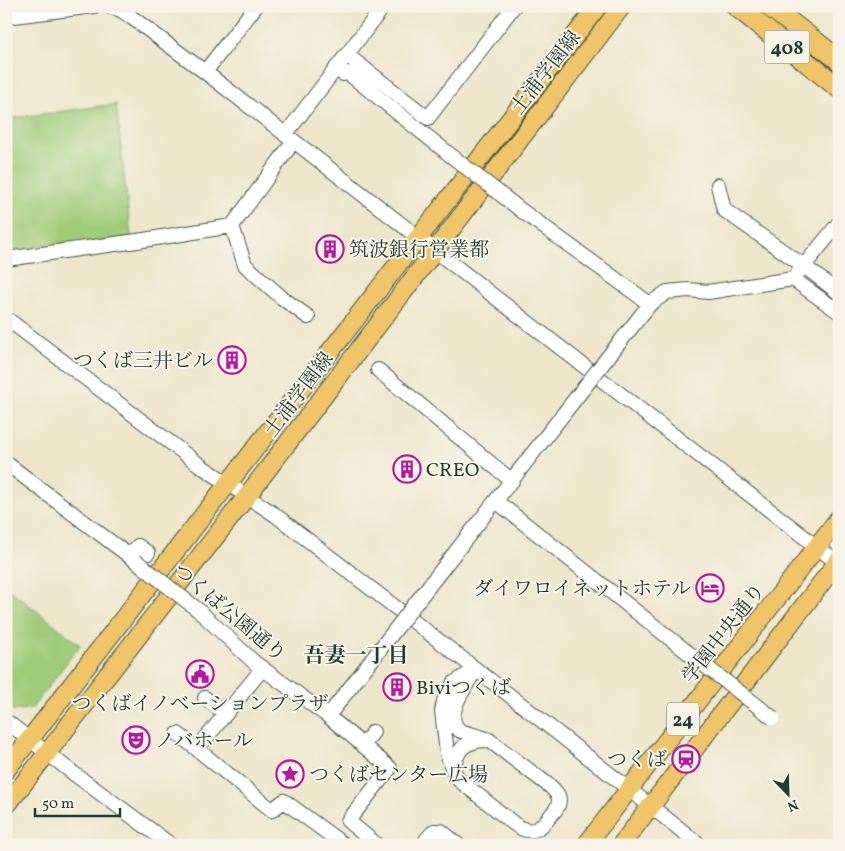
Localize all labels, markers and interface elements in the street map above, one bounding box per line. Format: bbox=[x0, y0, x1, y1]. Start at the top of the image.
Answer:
street label: 土浦学園線 bbox=[505, 25, 588, 121]
road number: 408 bbox=[764, 31, 810, 64]
building icon: 筑波銀行営業都 bbox=[315, 234, 345, 264]
place label: 筑波銀行営業都 bbox=[349, 237, 489, 265]
building icon: つくば三井ビル bbox=[217, 345, 247, 375]
street label: 土浦学園線 bbox=[258, 347, 341, 444]
place label: つくば三井ビル bbox=[73, 348, 213, 376]
building icon: CREO bbox=[392, 454, 422, 484]
place label: CREO bbox=[426, 457, 479, 485]
street label: つくば公園通り bbox=[166, 558, 291, 669]
hotel icon: ダイワロイネットホテル bbox=[695, 573, 725, 603]
place label: ダイワロイネットホテル bbox=[473, 576, 691, 604]
street label: 学園中央通り bbox=[677, 578, 773, 690]
district label: 吾妻一丁目 bbox=[304, 642, 409, 671]
public building icon: つくばイノベーションプラザ bbox=[185, 659, 215, 689]
building icon: Biviつくば bbox=[382, 672, 412, 702]
place label: Biviつくば bbox=[416, 675, 511, 703]
place label: つくばイノベーションプラザ bbox=[71, 691, 329, 719]
road number: 24 bbox=[667, 702, 699, 736]
theatre icon: ノバホール bbox=[121, 725, 151, 755]
place label: ノバホール bbox=[155, 728, 253, 756]
station icon: つくば bbox=[671, 744, 701, 774]
place label: つくば bbox=[607, 747, 667, 775]
place icon: つくばセンター広場 bbox=[275, 759, 305, 789]
place label: つくばセンター広場 bbox=[309, 762, 488, 790]
north arrow bbox=[762, 768, 812, 818]
scale bar bbox=[35, 786, 120, 818]
text: 50 m bbox=[42, 794, 74, 815]
text: N bbox=[784, 794, 801, 815]

